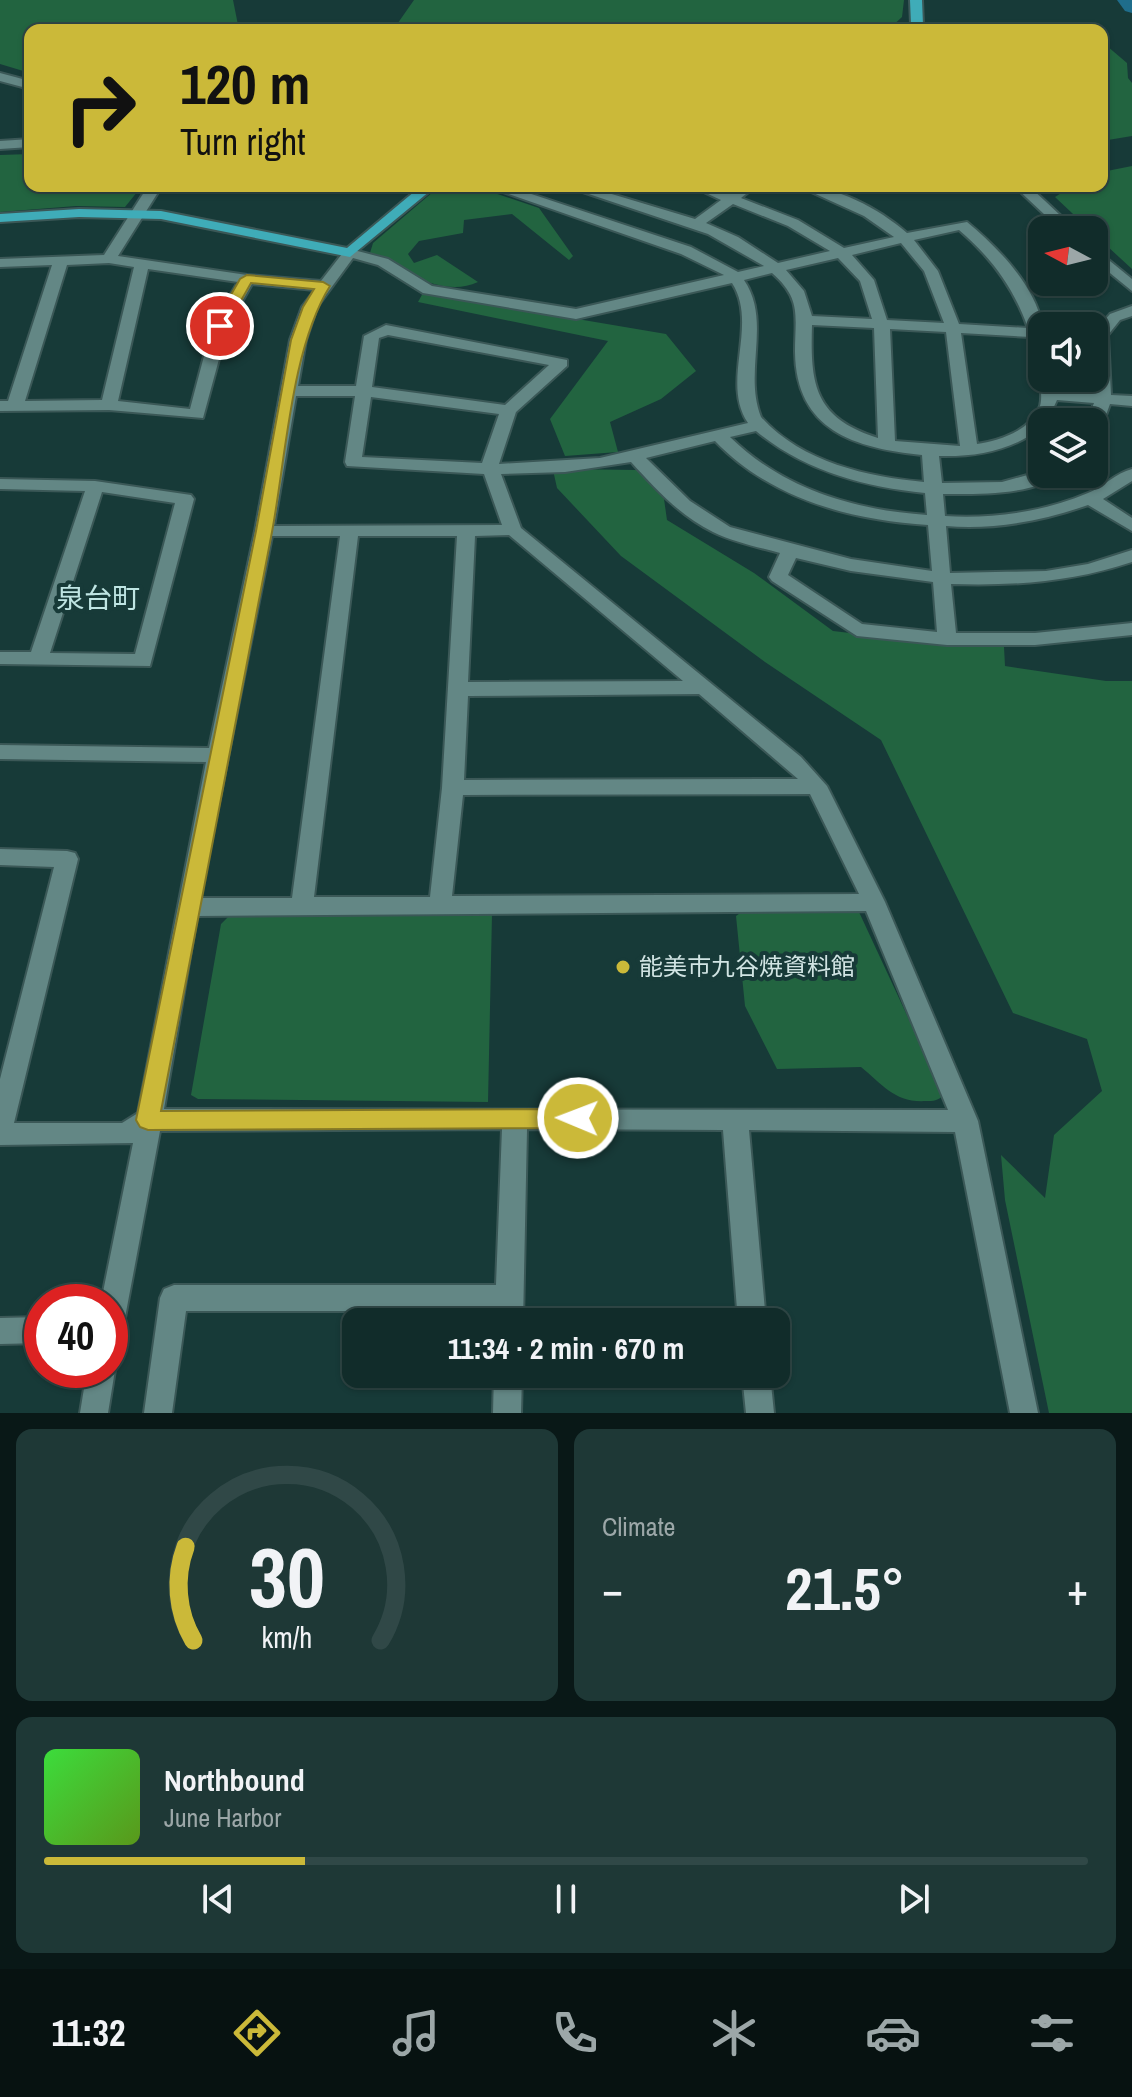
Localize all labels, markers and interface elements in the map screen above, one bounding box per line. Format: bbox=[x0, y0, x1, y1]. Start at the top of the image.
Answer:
text: 120 m bbox=[180, 46, 310, 121]
icon: right bbox=[48, 56, 152, 160]
text: Turn right bbox=[180, 118, 305, 166]
north arrow bbox=[1028, 216, 1108, 296]
map controls bbox=[1028, 216, 1108, 488]
pin bbox=[186, 292, 254, 360]
icon: arrive bbox=[198, 304, 242, 348]
button: sound bbox=[1028, 312, 1108, 392]
button: layers bbox=[1028, 408, 1108, 488]
district label: 泉台町 bbox=[56, 579, 140, 617]
place label: 能美市九谷焼資料館 bbox=[639, 950, 855, 982]
marker: 能美市九谷焼資料館 bbox=[614, 958, 632, 976]
position arrow bbox=[536, 1076, 620, 1160]
speed limit sign: 40 bbox=[24, 1284, 128, 1388]
text: 11:34 · 2 min · 670 m bbox=[448, 1328, 684, 1368]
text: Climate bbox=[602, 1509, 675, 1544]
text: 30 bbox=[249, 1521, 325, 1633]
text: 21.5° bbox=[785, 1548, 905, 1629]
text: − bbox=[602, 1559, 623, 1619]
text: + bbox=[1067, 1559, 1088, 1619]
text: km/h bbox=[262, 1618, 312, 1657]
text: Northbound bbox=[164, 1760, 305, 1800]
text: June Harbor bbox=[164, 1800, 281, 1835]
icon: previous bbox=[196, 1877, 240, 1921]
icon: pause bbox=[544, 1877, 588, 1921]
icon: next bbox=[892, 1877, 936, 1921]
icon: directions bbox=[229, 2005, 285, 2061]
icon: music bbox=[388, 2005, 444, 2061]
icon: phone bbox=[547, 2005, 603, 2061]
icon: climate bbox=[706, 2005, 762, 2061]
icon: car bbox=[865, 2005, 921, 2061]
icon: filters bbox=[1024, 2005, 1080, 2061]
text: 11:32 bbox=[52, 2009, 125, 2057]

